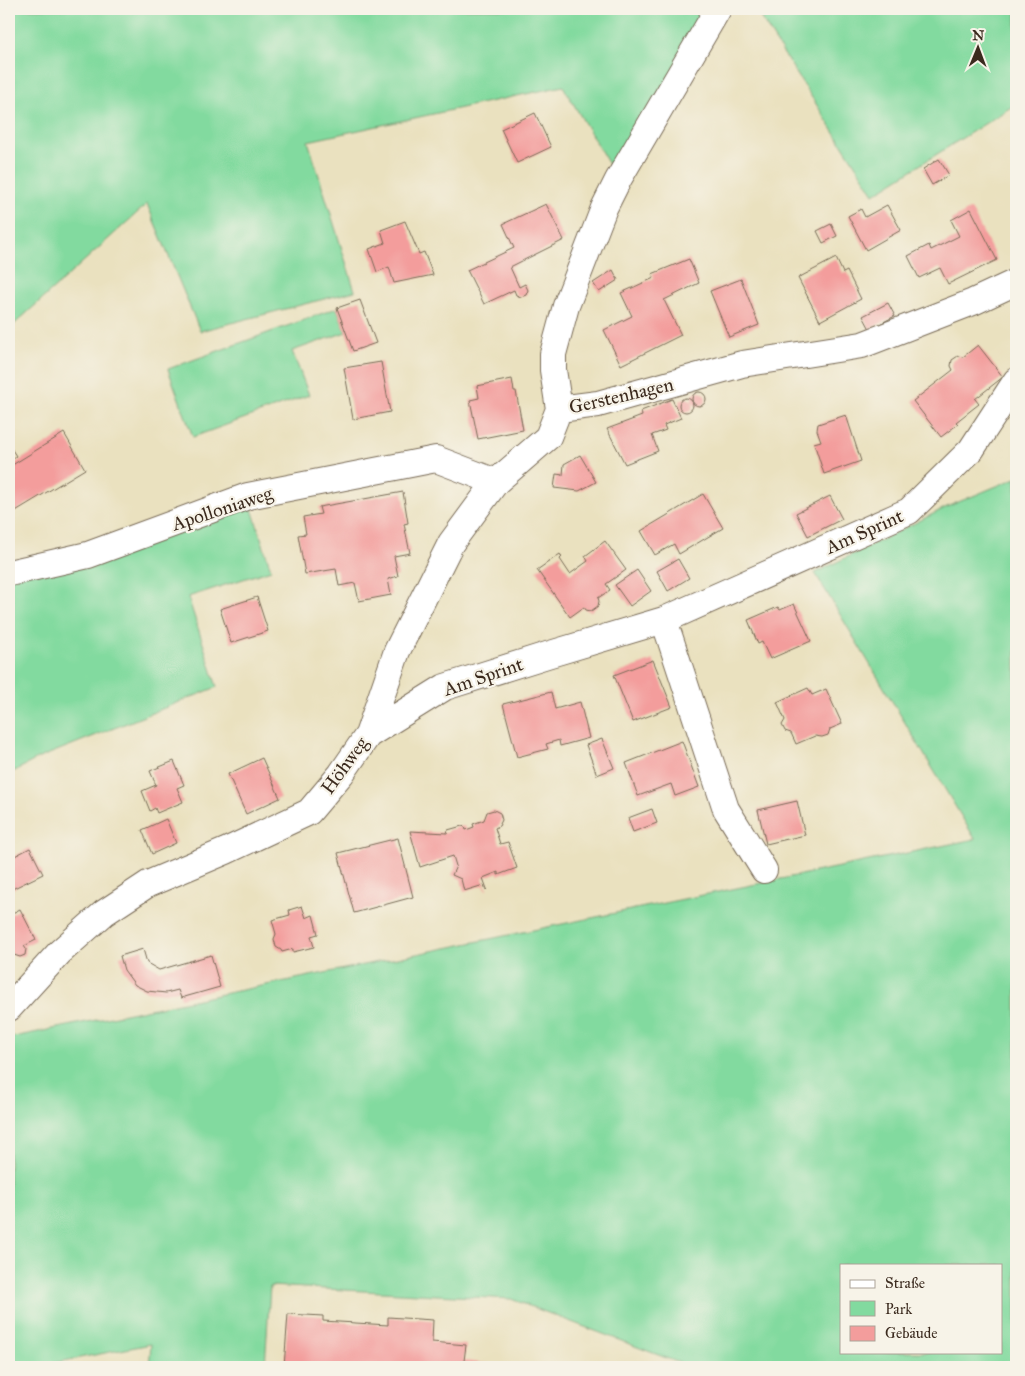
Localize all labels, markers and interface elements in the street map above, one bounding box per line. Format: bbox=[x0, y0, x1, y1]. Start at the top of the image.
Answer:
north arrow bbox=[952, 22, 1002, 72]
text: N bbox=[972, 27, 984, 44]
street label: Gerstenhagen bbox=[567, 372, 676, 420]
street label: Apolloniaweg bbox=[168, 481, 276, 537]
street label: Am Sprint bbox=[821, 504, 907, 559]
street label: Am Sprint bbox=[439, 652, 526, 701]
street label: Höhweg bbox=[316, 732, 374, 799]
legend bbox=[840, 1264, 1002, 1354]
text: Straße bbox=[885, 1274, 925, 1292]
text: Park bbox=[885, 1300, 912, 1318]
text: Gebäude bbox=[885, 1324, 938, 1342]

